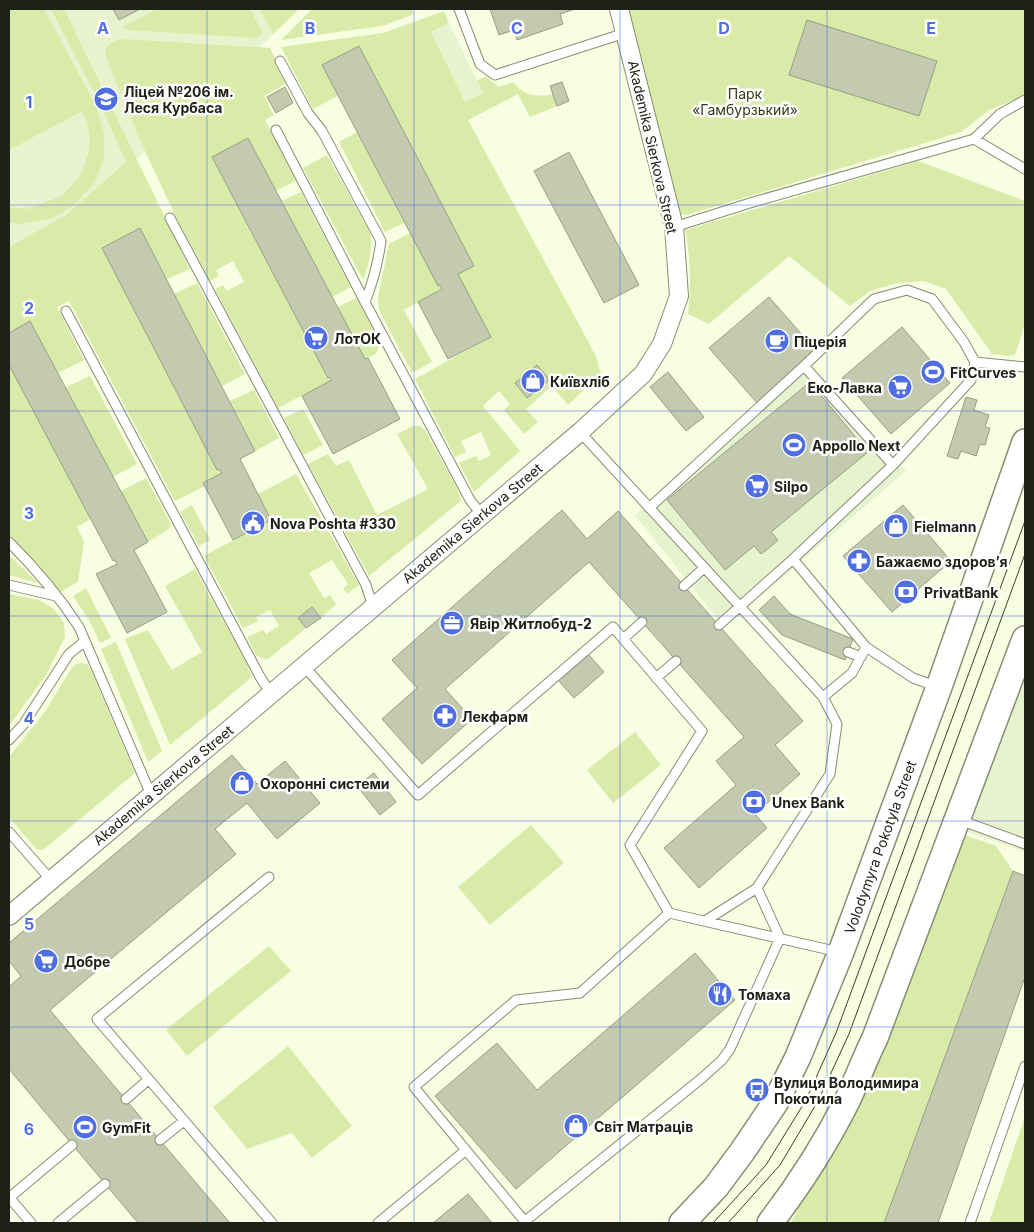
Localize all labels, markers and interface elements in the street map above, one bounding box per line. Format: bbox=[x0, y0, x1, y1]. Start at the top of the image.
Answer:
text: A bbox=[97, 18, 109, 38]
text: B bbox=[305, 18, 315, 38]
text: C bbox=[511, 18, 523, 38]
text: D bbox=[718, 18, 730, 38]
text: E bbox=[926, 18, 936, 38]
street label: Akademika Sierkova Street bbox=[625, 59, 681, 236]
place label: Ліцей №206 ім. Леся Курбаса bbox=[124, 83, 234, 116]
park label: Парк «Гамбурзький» bbox=[692, 85, 798, 118]
school or university icon: Ліцей №206 ім. Леся Курбаса bbox=[93, 86, 119, 112]
text: 1 bbox=[26, 92, 32, 112]
text: 2 bbox=[24, 298, 34, 318]
supermarket icon: ЛотОК bbox=[303, 325, 329, 351]
cafe icon: Піцерія bbox=[764, 328, 790, 354]
place label: ЛотОК bbox=[334, 330, 381, 347]
place label: Піцерія bbox=[794, 333, 846, 350]
sports icon: FitCurves bbox=[920, 359, 946, 385]
place label: FitCurves bbox=[950, 364, 1017, 381]
shop icon: Київхліб bbox=[520, 368, 546, 394]
place label: Київхліб bbox=[550, 373, 610, 390]
supermarket icon: Еко-Лавка bbox=[887, 374, 913, 400]
place label: Еко-Лавка bbox=[808, 379, 882, 396]
sports icon: Appollo Next bbox=[781, 432, 807, 458]
place label: Appollo Next bbox=[812, 437, 900, 454]
street label: Akademika Sierkova Street bbox=[398, 459, 546, 587]
supermarket icon: Silpo bbox=[744, 473, 770, 499]
place label: Silpo bbox=[774, 478, 809, 495]
text: 3 bbox=[24, 503, 34, 523]
public building icon: Nova Poshta #330 bbox=[240, 510, 266, 536]
shop icon: Fielmann bbox=[883, 513, 909, 539]
place label: Nova Poshta #330 bbox=[270, 515, 396, 532]
place label: Fielmann bbox=[914, 518, 976, 535]
pharmacy icon: Бажаємо здоровʼя bbox=[846, 548, 872, 574]
place label: Бажаємо здоровʼя bbox=[876, 553, 1008, 570]
bank icon: PrivatBank bbox=[893, 579, 919, 605]
place label: PrivatBank bbox=[924, 584, 999, 601]
office icon: Явір Житлобуд-2 bbox=[439, 610, 465, 636]
place label: Явір Житлобуд-2 bbox=[470, 615, 592, 632]
pharmacy icon: Лекфарм bbox=[432, 703, 458, 729]
text: 4 bbox=[24, 708, 35, 728]
place label: Лекфарм bbox=[462, 708, 528, 725]
street label: Akademika Sierkova Street bbox=[89, 721, 237, 849]
street label: Volodymyra Pokotyla Street bbox=[841, 758, 919, 936]
shop icon: Охоронні системи bbox=[229, 770, 255, 796]
place label: Охоронні системи bbox=[260, 775, 390, 792]
bank icon: Unex Bank bbox=[741, 789, 767, 815]
place label: Unex Bank bbox=[772, 794, 846, 811]
text: 5 bbox=[24, 914, 34, 934]
supermarket icon: Добре bbox=[33, 948, 59, 974]
place label: Добре bbox=[64, 953, 110, 970]
restaurant icon: Томаха bbox=[707, 981, 733, 1007]
place label: Томаха bbox=[738, 986, 791, 1003]
place label: Вулиця Володимира Покотила bbox=[774, 1074, 919, 1107]
bus stop icon: Вулиця Володимира Покотила bbox=[744, 1077, 770, 1103]
shop icon: Світ Матраців bbox=[563, 1113, 589, 1139]
sports icon: GymFit bbox=[72, 1114, 98, 1140]
place label: Світ Матраців bbox=[594, 1118, 693, 1135]
text: 6 bbox=[24, 1119, 34, 1139]
place label: GymFit bbox=[102, 1119, 151, 1136]

